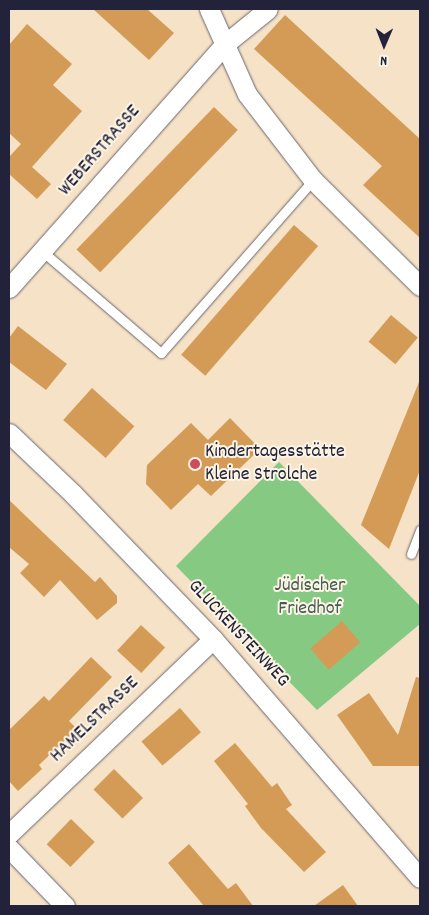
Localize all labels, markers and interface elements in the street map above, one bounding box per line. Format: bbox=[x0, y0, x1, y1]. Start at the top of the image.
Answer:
north arrow bbox=[359, 20, 409, 70]
text: N bbox=[380, 50, 387, 70]
street label: WEBERSTRASSE bbox=[54, 100, 146, 202]
place label: Kindertagesstätte Kleine Strolche bbox=[205, 440, 345, 487]
marker: Kindertagesstätte Kleine Strolche bbox=[189, 458, 201, 470]
park label: Jüdischer Friedhof bbox=[275, 574, 345, 621]
street label: GLUCKENSTEINWEG bbox=[182, 575, 294, 693]
street label: HAMELSTRASSE bbox=[46, 672, 144, 768]

